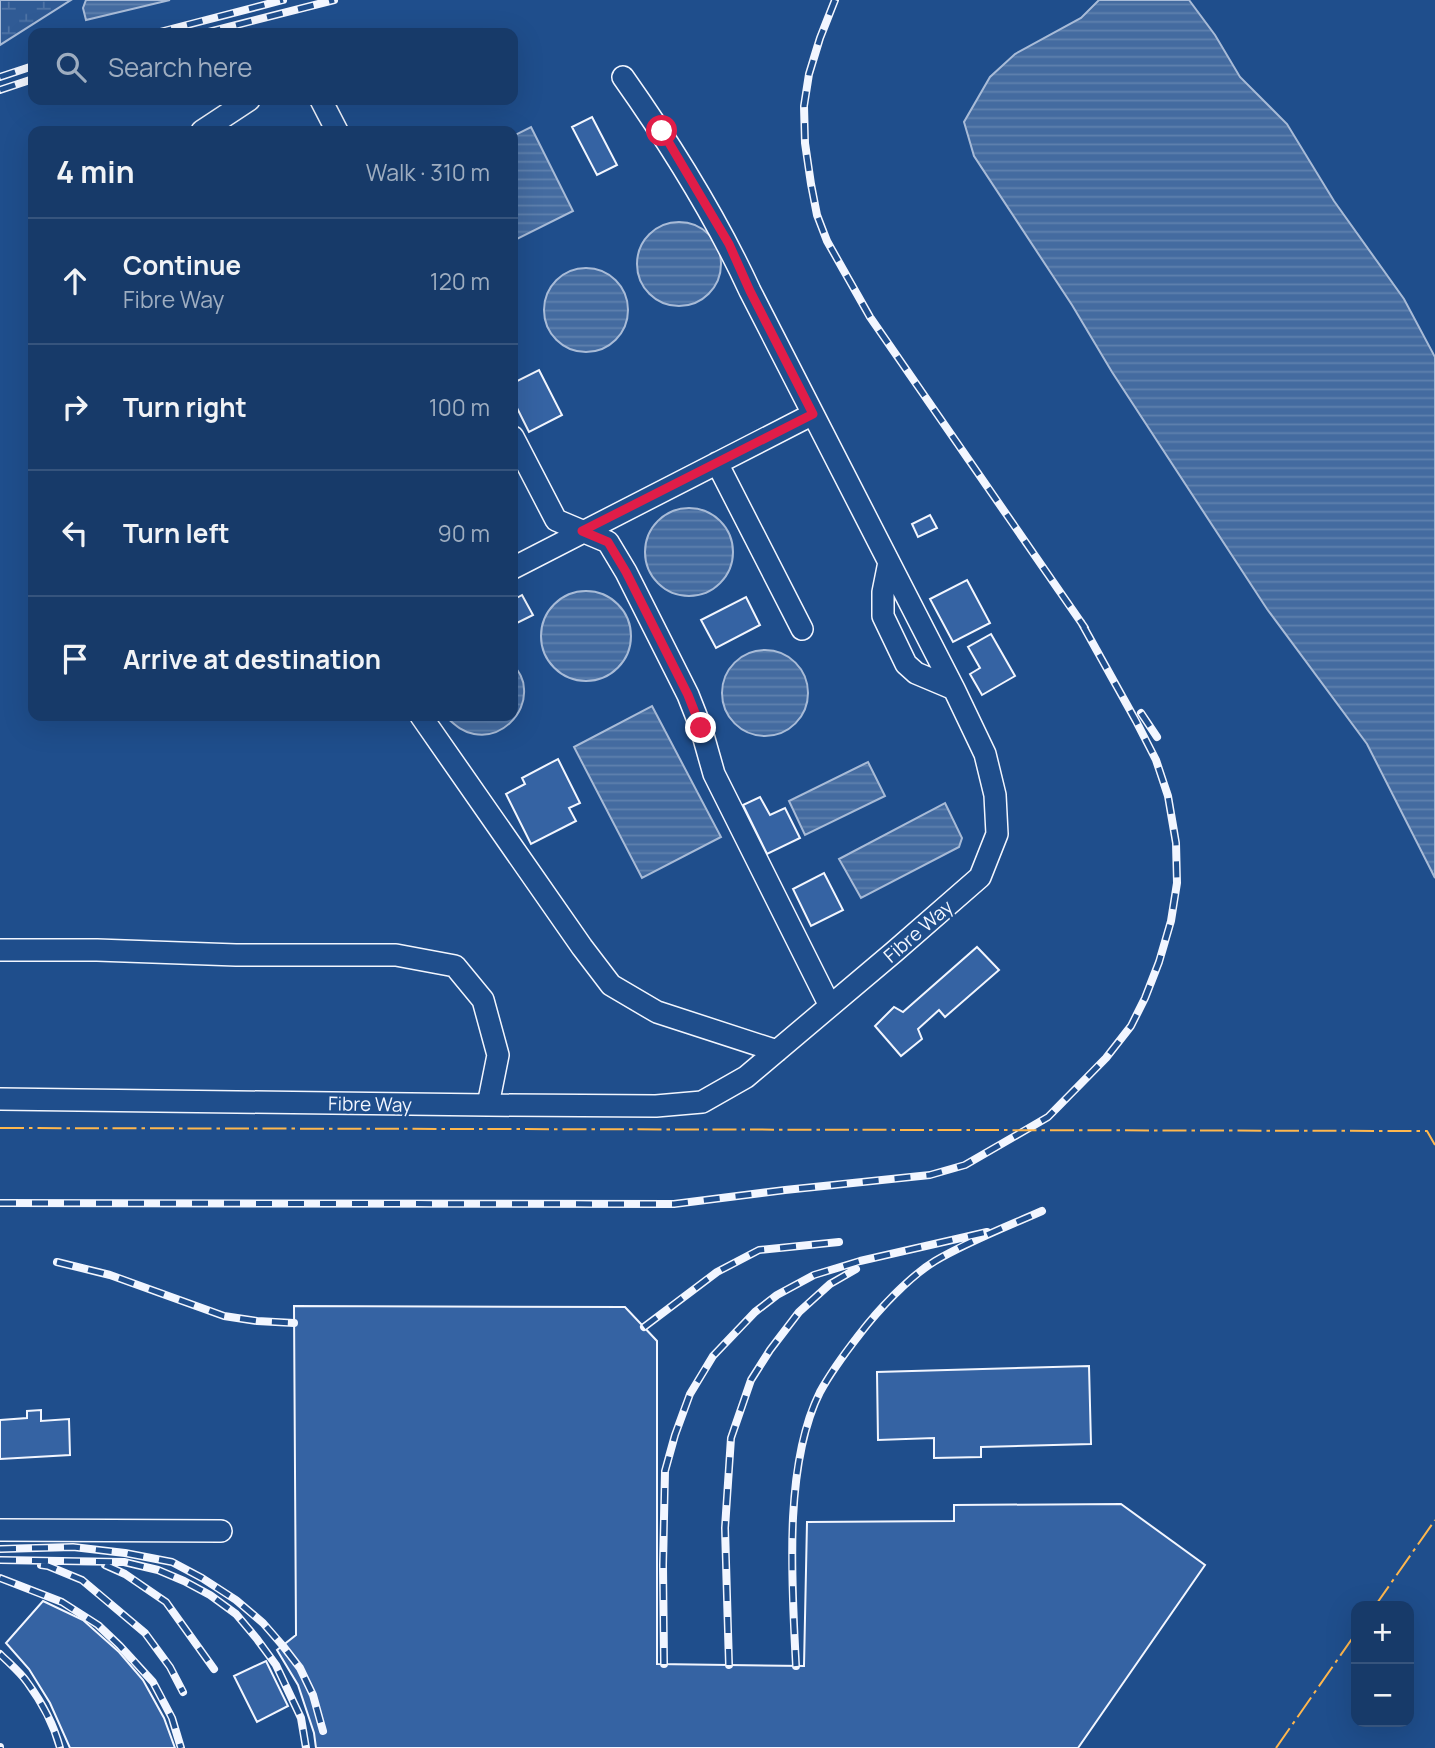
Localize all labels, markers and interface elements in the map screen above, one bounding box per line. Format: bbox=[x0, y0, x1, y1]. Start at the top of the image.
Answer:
search box bbox=[28, 28, 518, 105]
icon: search bbox=[52, 48, 90, 86]
text: Search here bbox=[108, 49, 253, 85]
route start bbox=[646, 115, 677, 146]
text: 4 min bbox=[56, 151, 134, 192]
text: Walk · 310 m bbox=[366, 156, 490, 188]
text: Continue bbox=[123, 247, 241, 283]
icon: ahead bbox=[56, 262, 94, 300]
text: 120 m bbox=[430, 265, 490, 297]
text: Fibre Way bbox=[123, 283, 224, 315]
icon: right bbox=[56, 388, 94, 426]
text: Turn right bbox=[123, 389, 247, 425]
text: 100 m bbox=[429, 391, 490, 423]
icon: left bbox=[56, 514, 94, 552]
text: Turn left bbox=[123, 515, 230, 551]
text: 90 m bbox=[438, 517, 490, 549]
icon: arrive bbox=[56, 640, 94, 678]
text: Arrive at destination bbox=[123, 641, 381, 677]
route end bbox=[685, 712, 716, 743]
street label: Fibre Way bbox=[878, 894, 958, 968]
street label: Fibre Way bbox=[328, 1090, 412, 1118]
map controls bbox=[1351, 1601, 1414, 1727]
button: + bbox=[1351, 1601, 1414, 1664]
button: − bbox=[1351, 1664, 1414, 1727]

